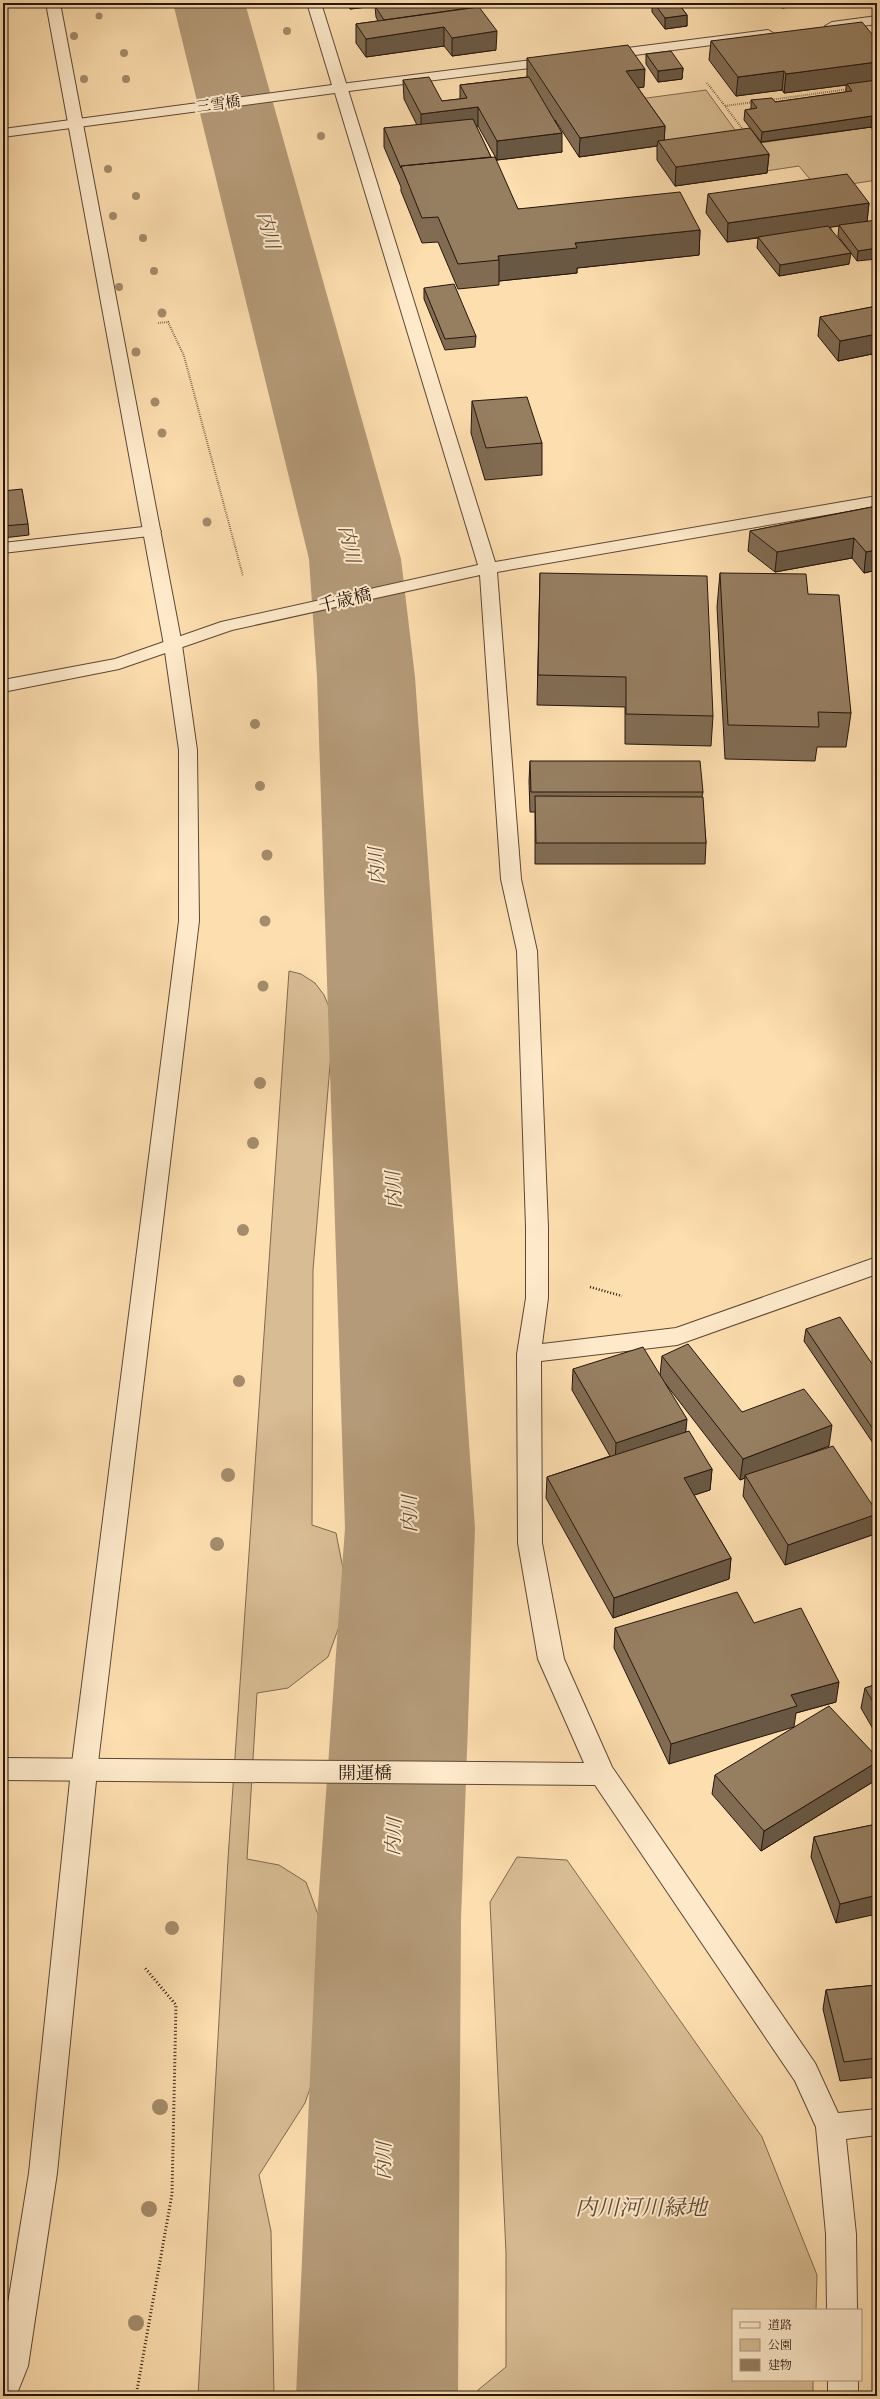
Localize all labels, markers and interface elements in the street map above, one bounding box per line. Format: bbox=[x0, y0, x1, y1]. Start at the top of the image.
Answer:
street label: 三雪橋 bbox=[194, 91, 242, 116]
water label: 内川 bbox=[252, 209, 286, 254]
water label: 内川 bbox=[333, 523, 366, 567]
street label: 千歳橋 bbox=[316, 582, 374, 617]
water label: 内川 bbox=[363, 844, 390, 886]
water label: 内川 bbox=[380, 1168, 407, 1210]
water label: 内川 bbox=[397, 1493, 422, 1533]
street label: 開運橋 bbox=[338, 1761, 392, 1784]
water label: 内川 bbox=[380, 1815, 407, 1857]
water label: 内川 bbox=[371, 2140, 396, 2180]
park label: 内川河川緑地 bbox=[575, 2193, 709, 2222]
legend bbox=[732, 2309, 862, 2381]
text: 道路 bbox=[768, 2317, 792, 2333]
text: 公園 bbox=[768, 2337, 792, 2353]
text: 建物 bbox=[768, 2357, 792, 2373]

